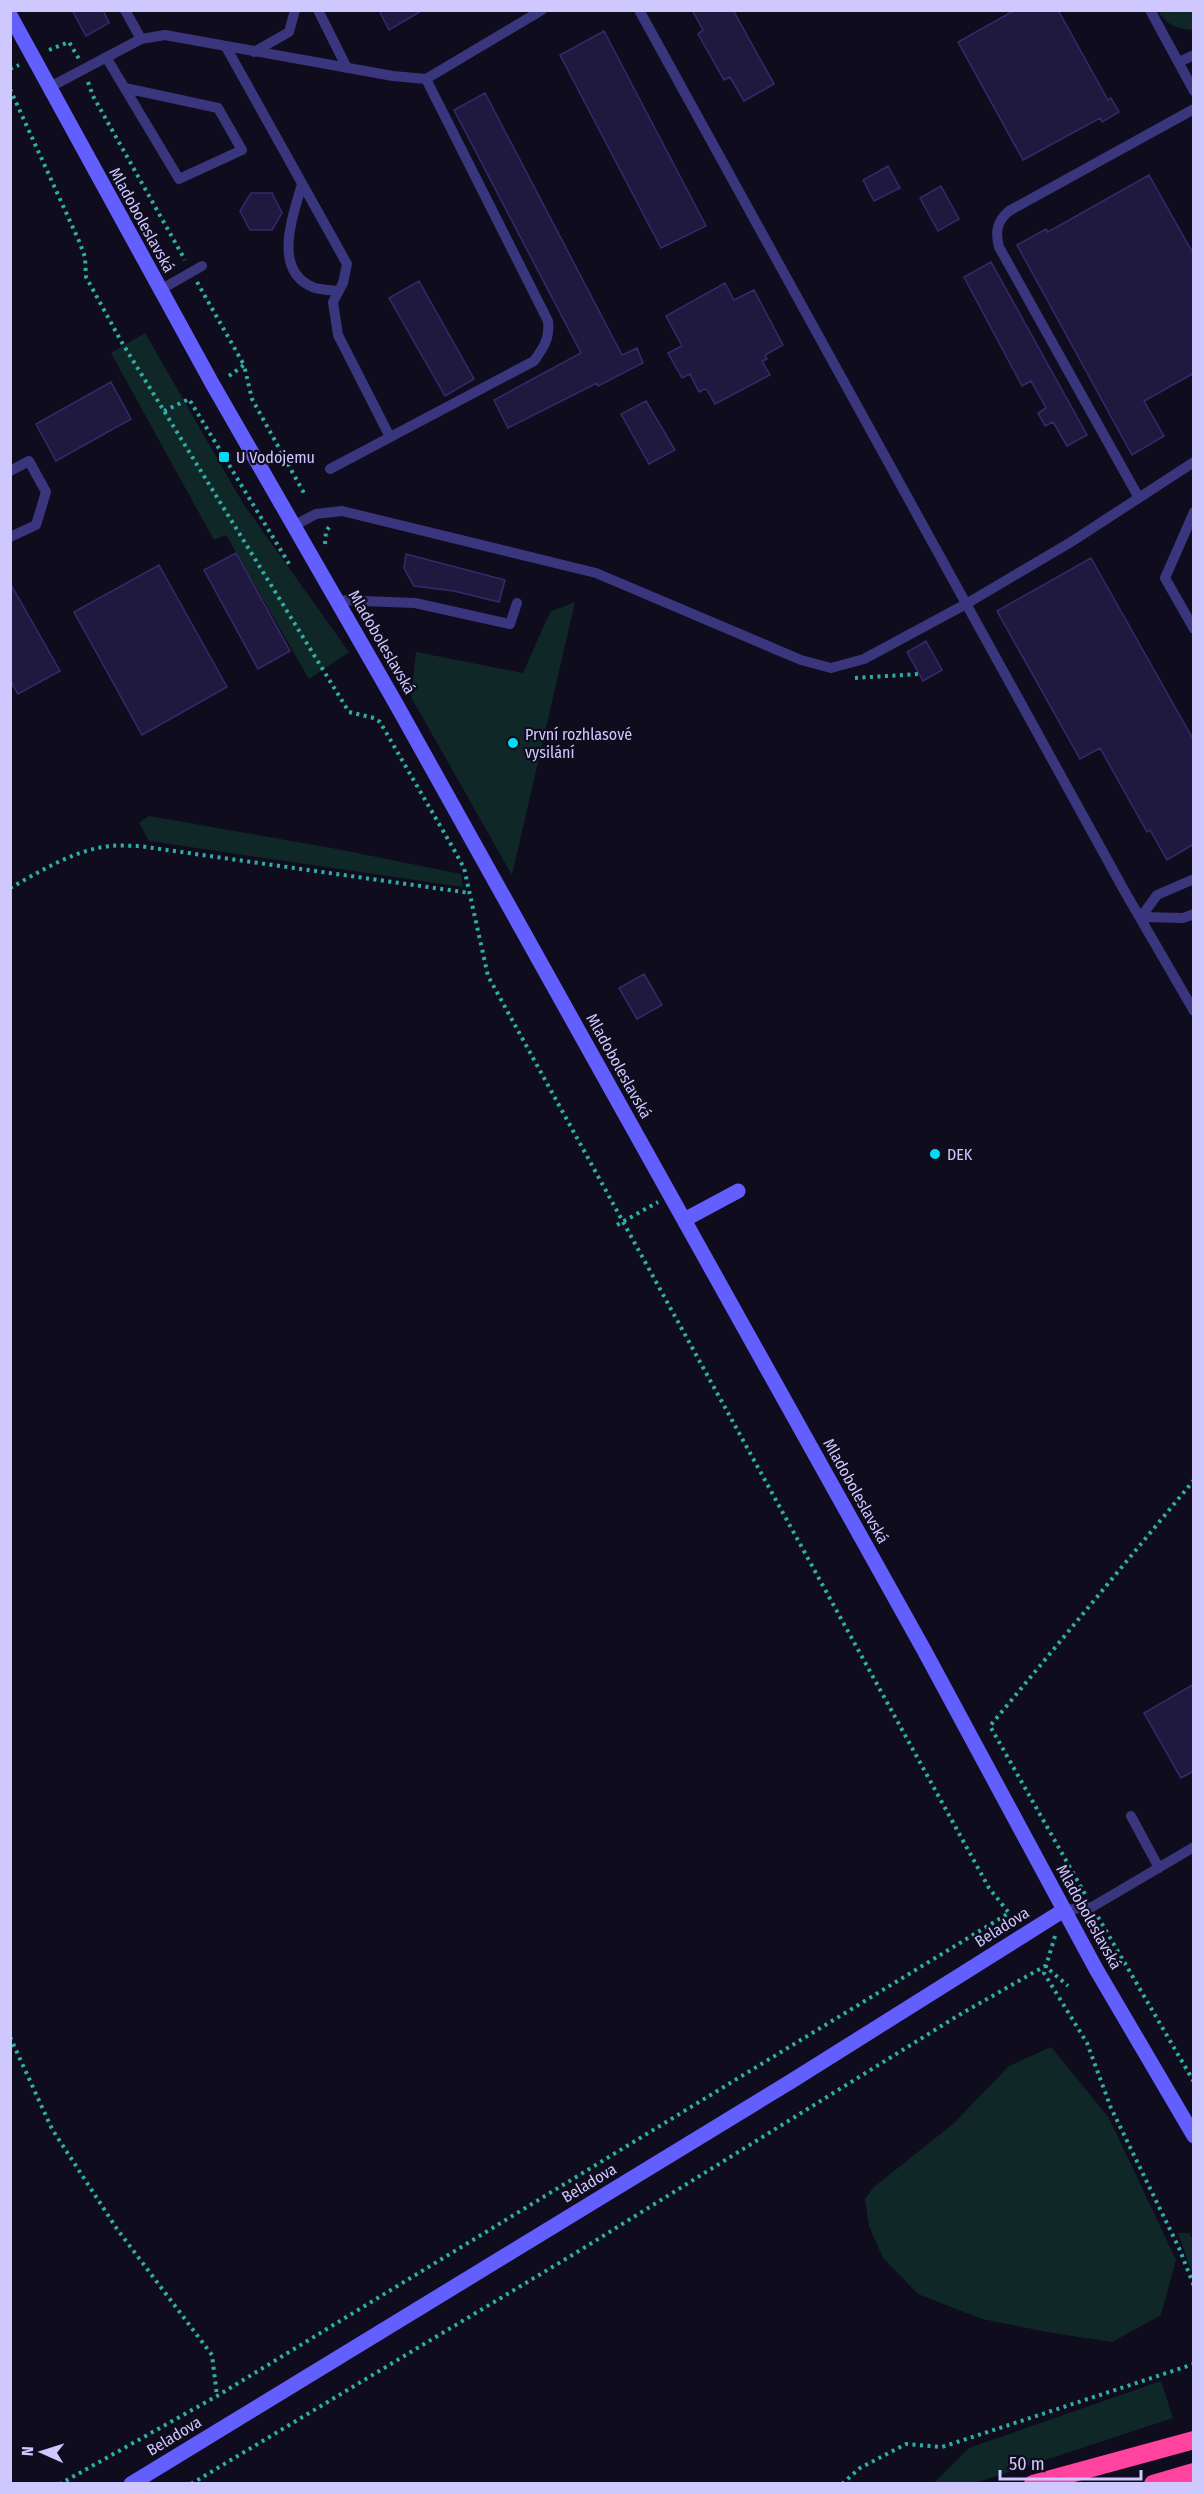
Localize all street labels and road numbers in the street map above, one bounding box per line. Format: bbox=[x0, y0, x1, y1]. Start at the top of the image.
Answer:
street label: Mladoboleslavská bbox=[105, 164, 179, 276]
street label: Mladoboleslavská bbox=[345, 587, 420, 697]
street label: Mladoboleslavská bbox=[582, 1010, 656, 1122]
street label: Mladoboleslavská bbox=[819, 1435, 893, 1547]
street label: Mladoboleslavská bbox=[1052, 1861, 1126, 1973]
street label: Beladova bbox=[971, 1903, 1033, 1951]
street label: Beladova bbox=[558, 2159, 620, 2207]
street label: Beladova bbox=[143, 2412, 205, 2460]

